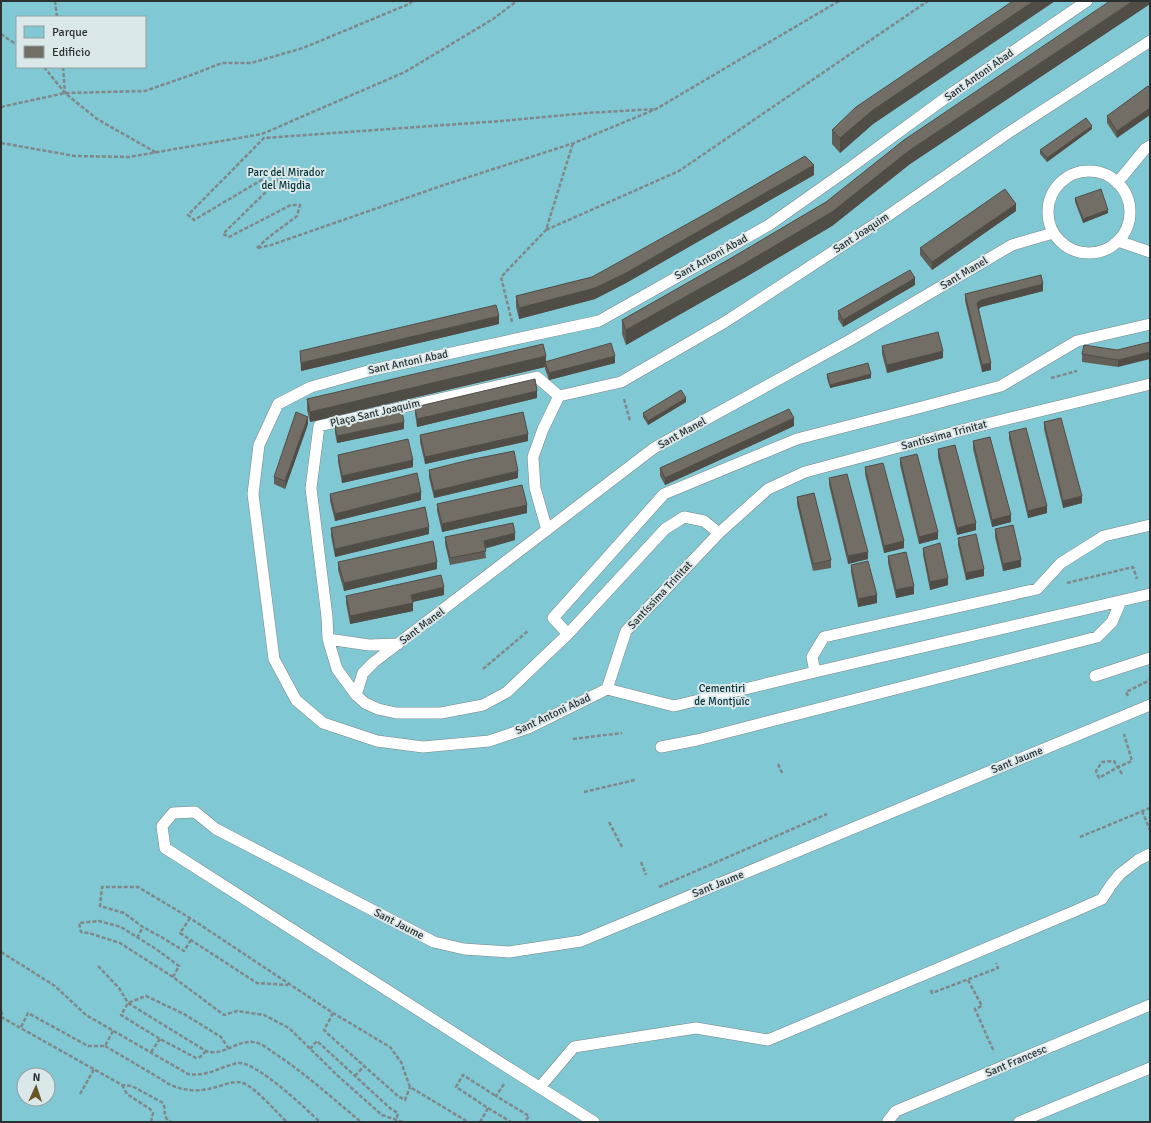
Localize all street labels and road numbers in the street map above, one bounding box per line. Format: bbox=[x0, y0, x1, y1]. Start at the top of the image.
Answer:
street label: Sant Antoni Abad bbox=[942, 46, 1016, 104]
street label: Sant Joaquim bbox=[831, 210, 891, 256]
street label: Sant Antoni Abad bbox=[672, 231, 750, 282]
street label: Sant Manel bbox=[938, 254, 990, 292]
street label: Sant Antoni Abad bbox=[367, 347, 449, 377]
street label: Plaça Sant Joaquim bbox=[329, 396, 421, 430]
street label: Sant Manel bbox=[656, 414, 708, 452]
street label: Santíssima Trinitat bbox=[900, 417, 988, 453]
street label: Santíssima Trinitat bbox=[625, 558, 695, 632]
street label: Sant Manel bbox=[397, 605, 447, 647]
street label: Sant Antoni Abad bbox=[513, 691, 593, 737]
street label: Sant Jaume bbox=[989, 744, 1045, 776]
street label: Sant Jaume bbox=[690, 868, 746, 900]
street label: Sant Jaume bbox=[372, 906, 426, 942]
street label: Sant Francesc bbox=[983, 1042, 1049, 1080]

